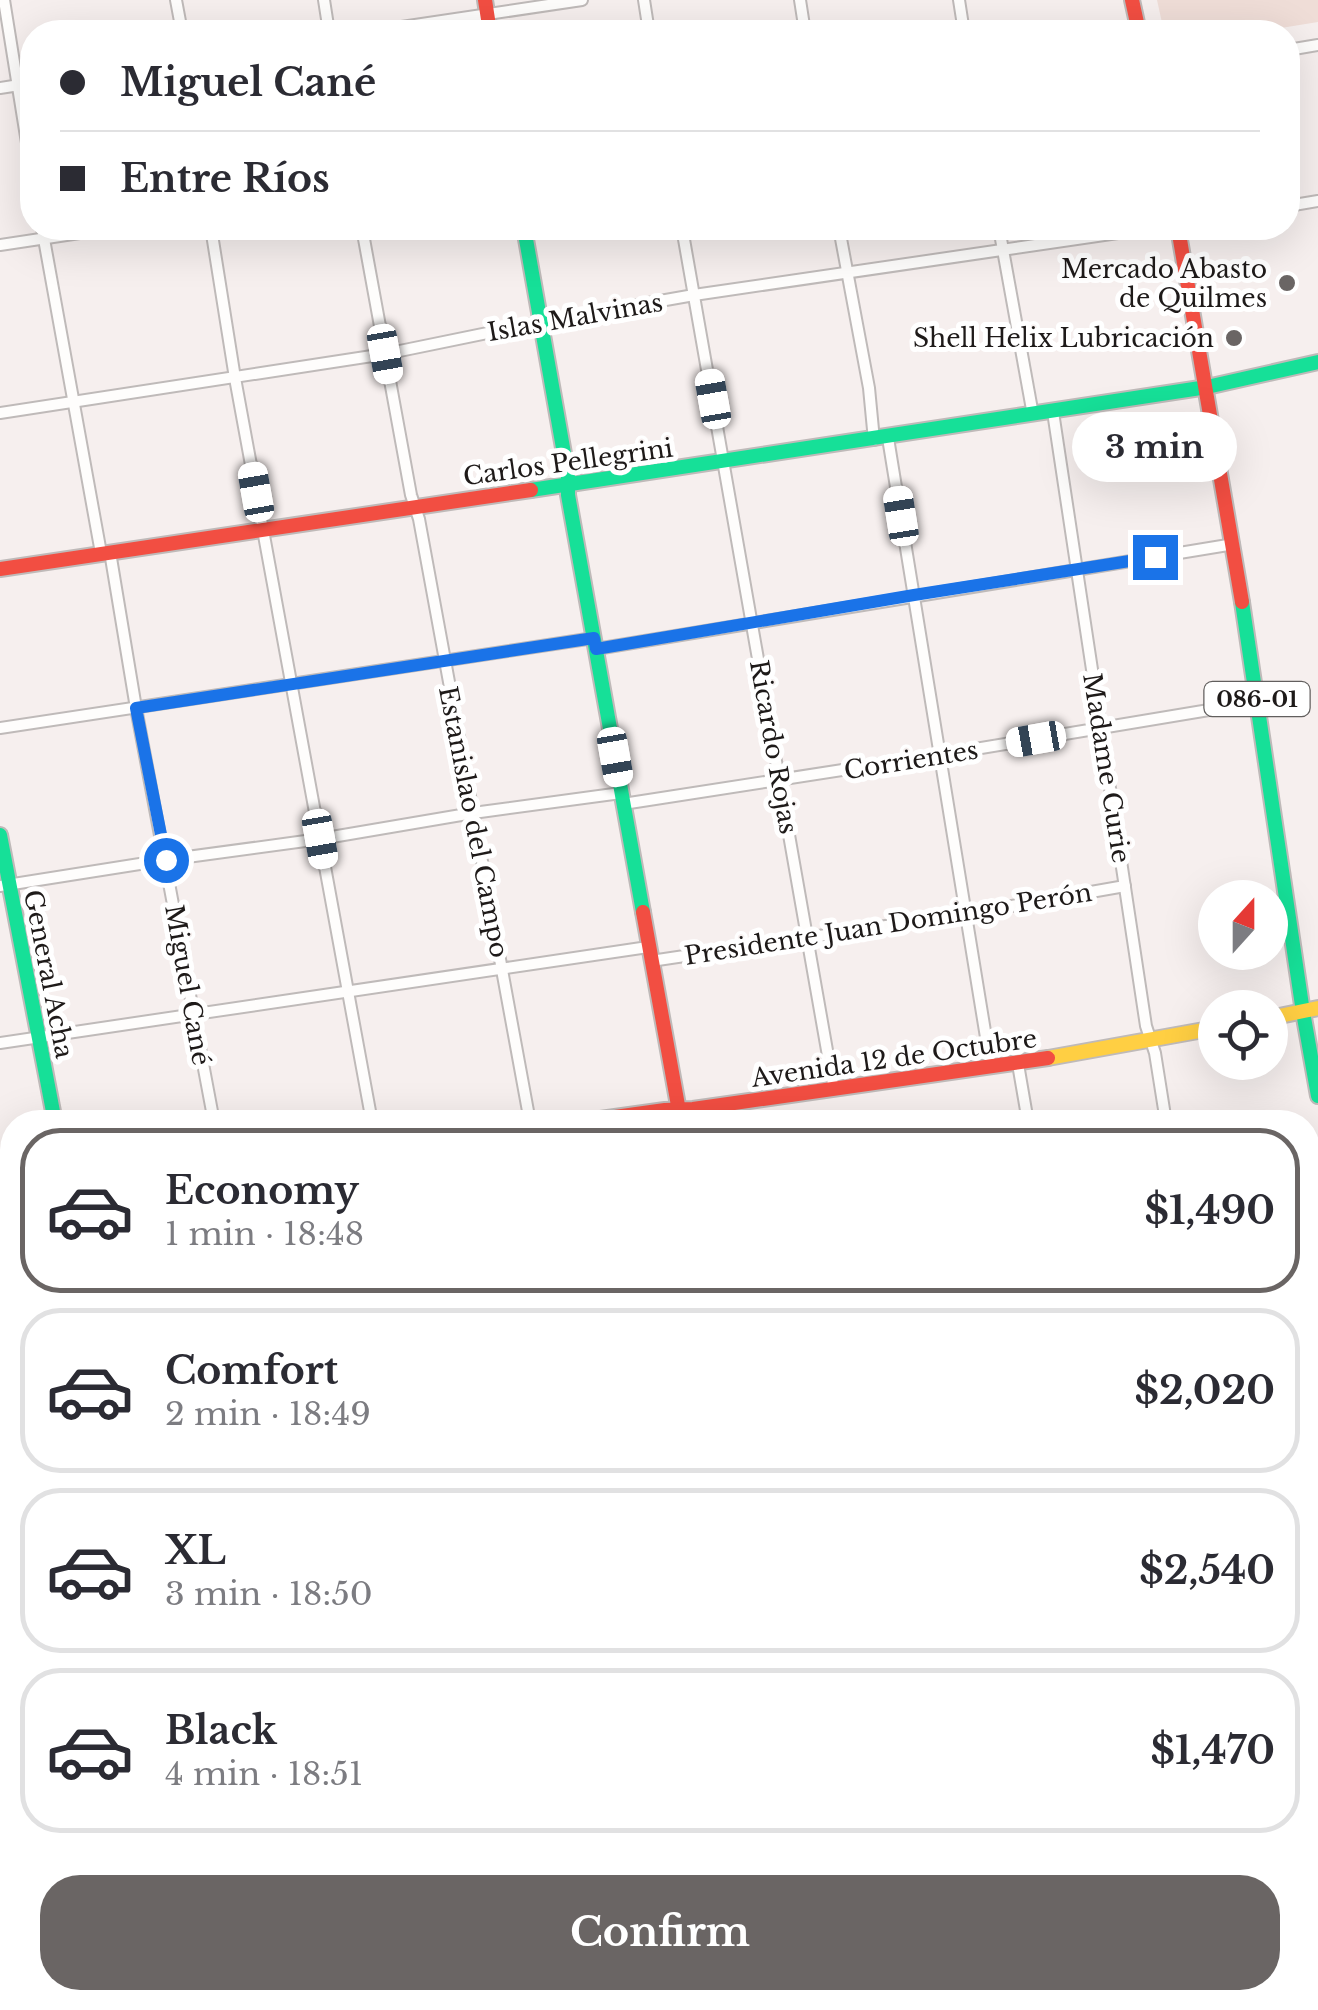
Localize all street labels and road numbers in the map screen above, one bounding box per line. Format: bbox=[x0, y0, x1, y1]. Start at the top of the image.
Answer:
street label: Islas Malvinas bbox=[485, 287, 665, 348]
street label: Carlos Pellegrini bbox=[461, 432, 675, 493]
street label: Ricardo Rojas bbox=[743, 658, 804, 837]
street label: Madame Curie bbox=[1076, 671, 1137, 865]
road number: 086-01 bbox=[1204, 682, 1310, 716]
street label: Estanislao del Campo bbox=[432, 684, 515, 960]
street label: Corrientes bbox=[842, 735, 980, 786]
street label: Presidente Juan Domingo Perón bbox=[682, 877, 1094, 972]
street label: General Acha bbox=[17, 887, 80, 1061]
street label: Miguel Cané bbox=[158, 902, 217, 1068]
street label: Avenida 12 de Octubre bbox=[748, 1023, 1039, 1094]

